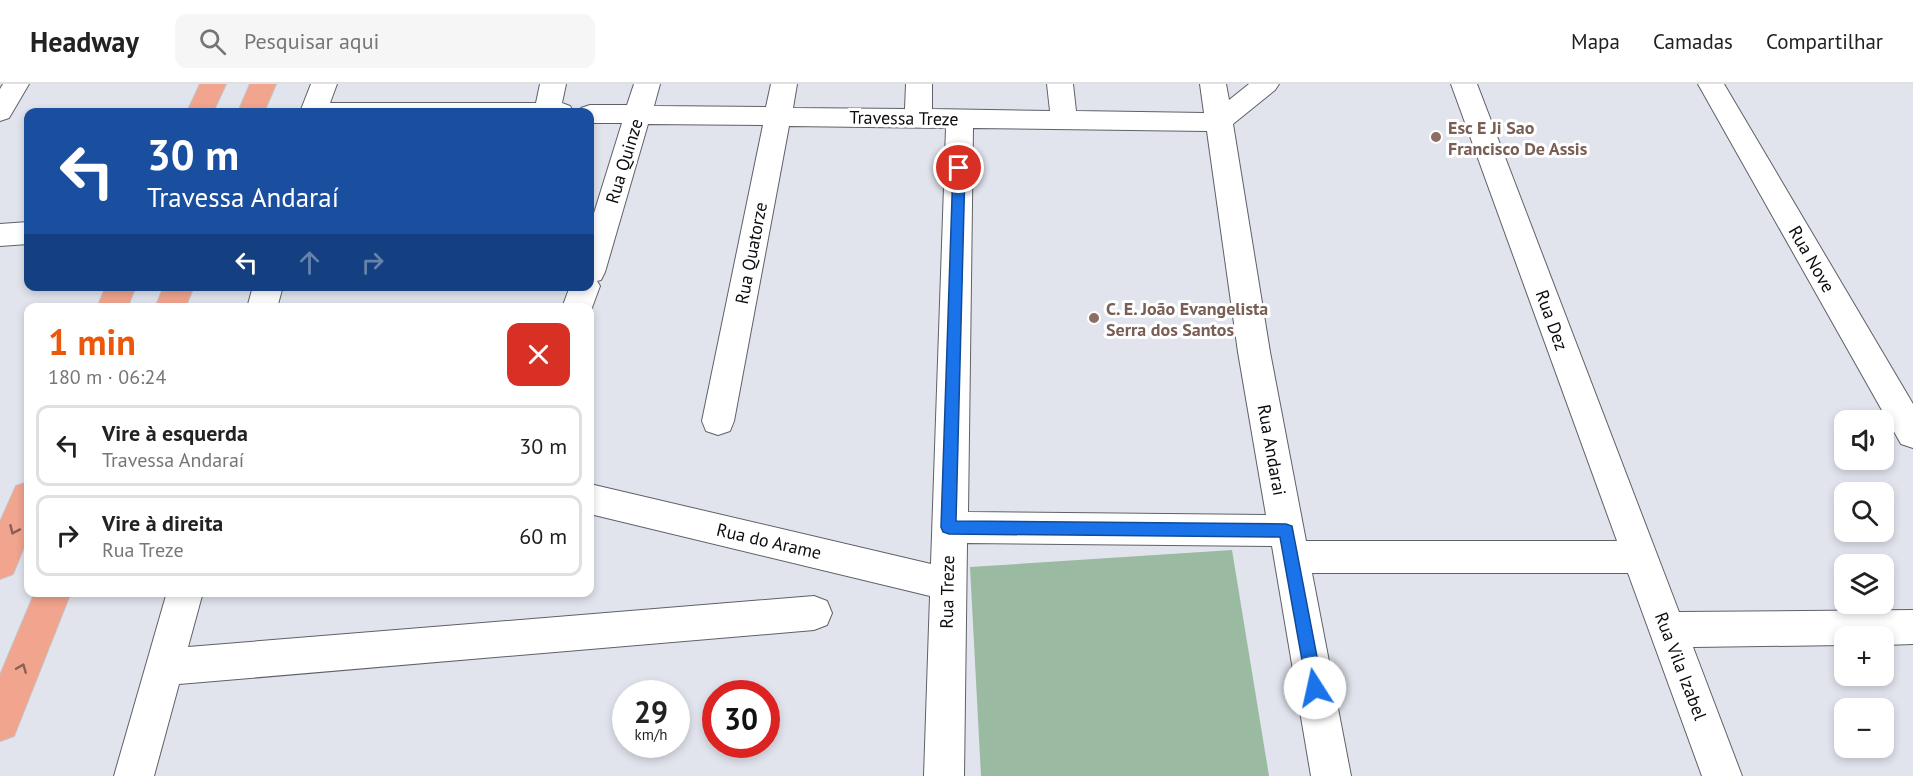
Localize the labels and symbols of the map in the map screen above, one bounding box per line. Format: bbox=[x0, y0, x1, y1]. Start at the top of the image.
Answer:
street label: Travessa Treze bbox=[849, 106, 959, 130]
street label: Rua Quinze bbox=[600, 116, 648, 206]
place label: Esc E Ji Sao Francisco De Assis bbox=[1448, 116, 1588, 160]
marker: Esc E Ji Sao Francisco De Assis bbox=[1429, 130, 1443, 144]
pin bbox=[933, 142, 984, 193]
street label: Rua Quatorze bbox=[730, 200, 772, 306]
street label: Rua Nove bbox=[1784, 222, 1840, 296]
street label: Rua Dez bbox=[1530, 287, 1574, 353]
place label: C. E. João Evangelista Serra dos Santos bbox=[1106, 297, 1268, 341]
marker: C. E. João Evangelista Serra dos Santos bbox=[1087, 311, 1101, 325]
street label: Rua Andarai bbox=[1253, 403, 1291, 497]
street label: Rua do Arame bbox=[714, 518, 824, 564]
one-way arrow bbox=[9, 524, 21, 535]
street label: Rua Treze bbox=[935, 555, 959, 629]
street label: Rua Vila Izabel bbox=[1650, 609, 1712, 724]
position arrow bbox=[1283, 656, 1347, 720]
one-way arrow bbox=[15, 663, 27, 674]
speed limit sign: 30 bbox=[702, 680, 780, 758]

